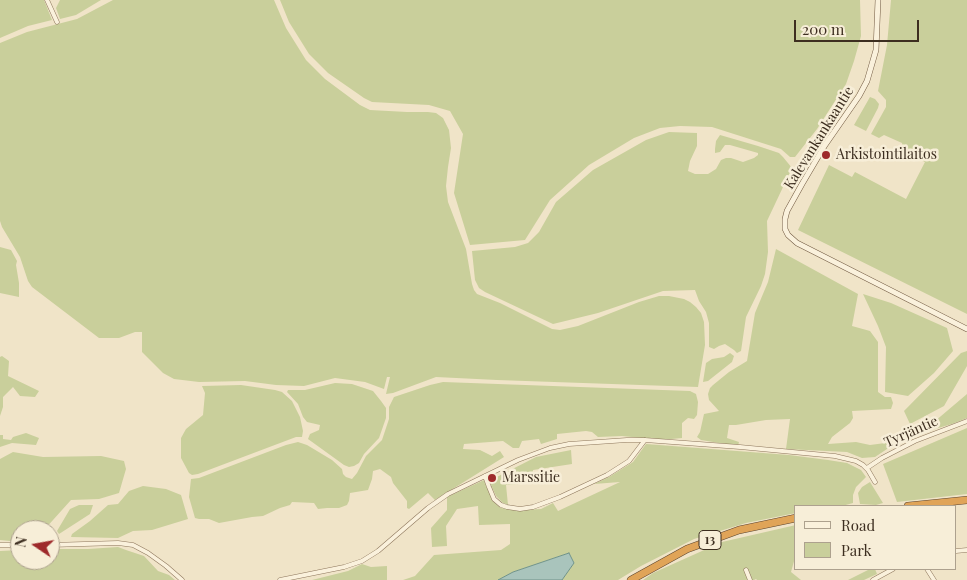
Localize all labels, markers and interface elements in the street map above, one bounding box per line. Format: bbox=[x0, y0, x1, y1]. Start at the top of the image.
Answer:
scale bar bbox=[797, 10, 922, 42]
text: 200 m bbox=[802, 19, 844, 39]
street label: Kalevankankaantie bbox=[781, 84, 857, 192]
place label: Arkistointilaitos bbox=[836, 147, 937, 163]
marker: Arkistointilaitos bbox=[820, 149, 832, 161]
street label: Tyrjäntie bbox=[881, 413, 941, 451]
place label: Marssitie bbox=[502, 470, 560, 486]
marker: Marssitie bbox=[486, 472, 498, 484]
legend bbox=[794, 505, 957, 570]
text: Road bbox=[841, 515, 875, 535]
north arrow bbox=[10, 520, 60, 570]
road number: 13 bbox=[699, 530, 721, 550]
text: N bbox=[10, 535, 31, 549]
text: Park bbox=[841, 540, 872, 560]

